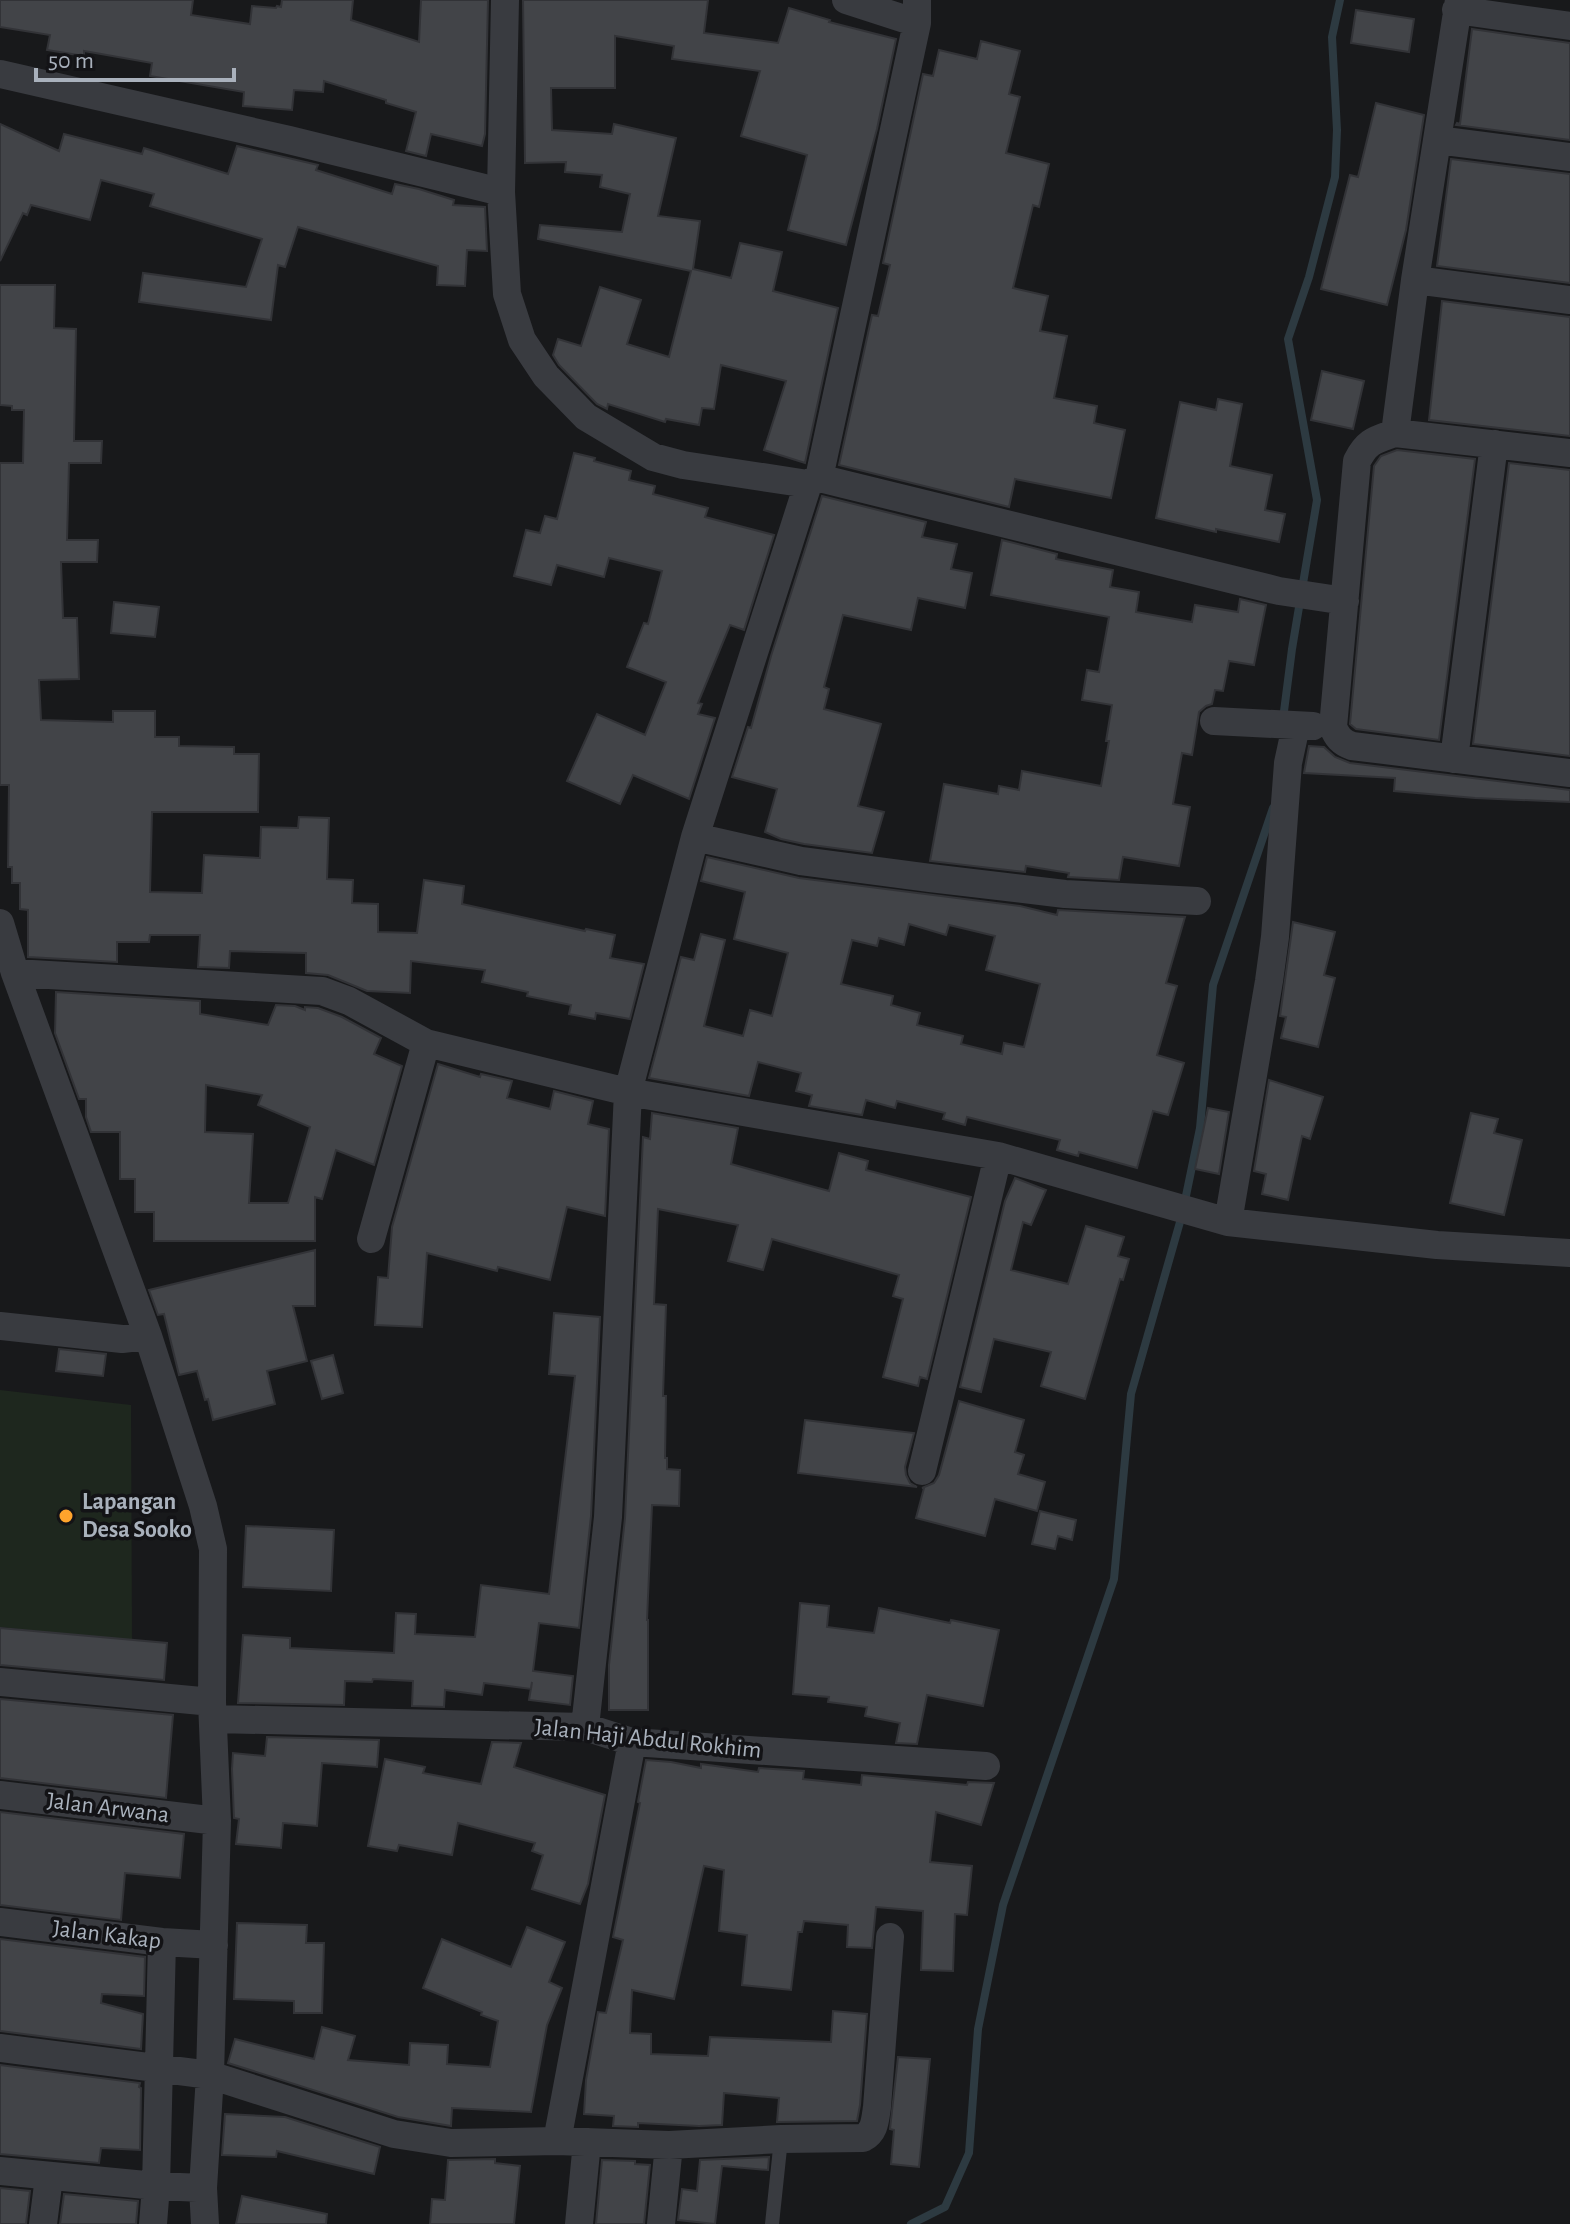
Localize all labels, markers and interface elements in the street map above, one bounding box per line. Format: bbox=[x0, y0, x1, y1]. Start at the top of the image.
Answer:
scale bar bbox=[36, 32, 234, 82]
text: 50 m bbox=[48, 49, 94, 73]
place label: Lapangan Desa Sooko bbox=[82, 1490, 192, 1542]
marker: Lapangan Desa Sooko bbox=[57, 1507, 75, 1525]
street label: Jalan Haji Abdul Rokhim bbox=[533, 1715, 763, 1763]
street label: Jalan Arwana bbox=[46, 1789, 170, 1827]
street label: Jalan Kakap bbox=[51, 1916, 163, 1954]

